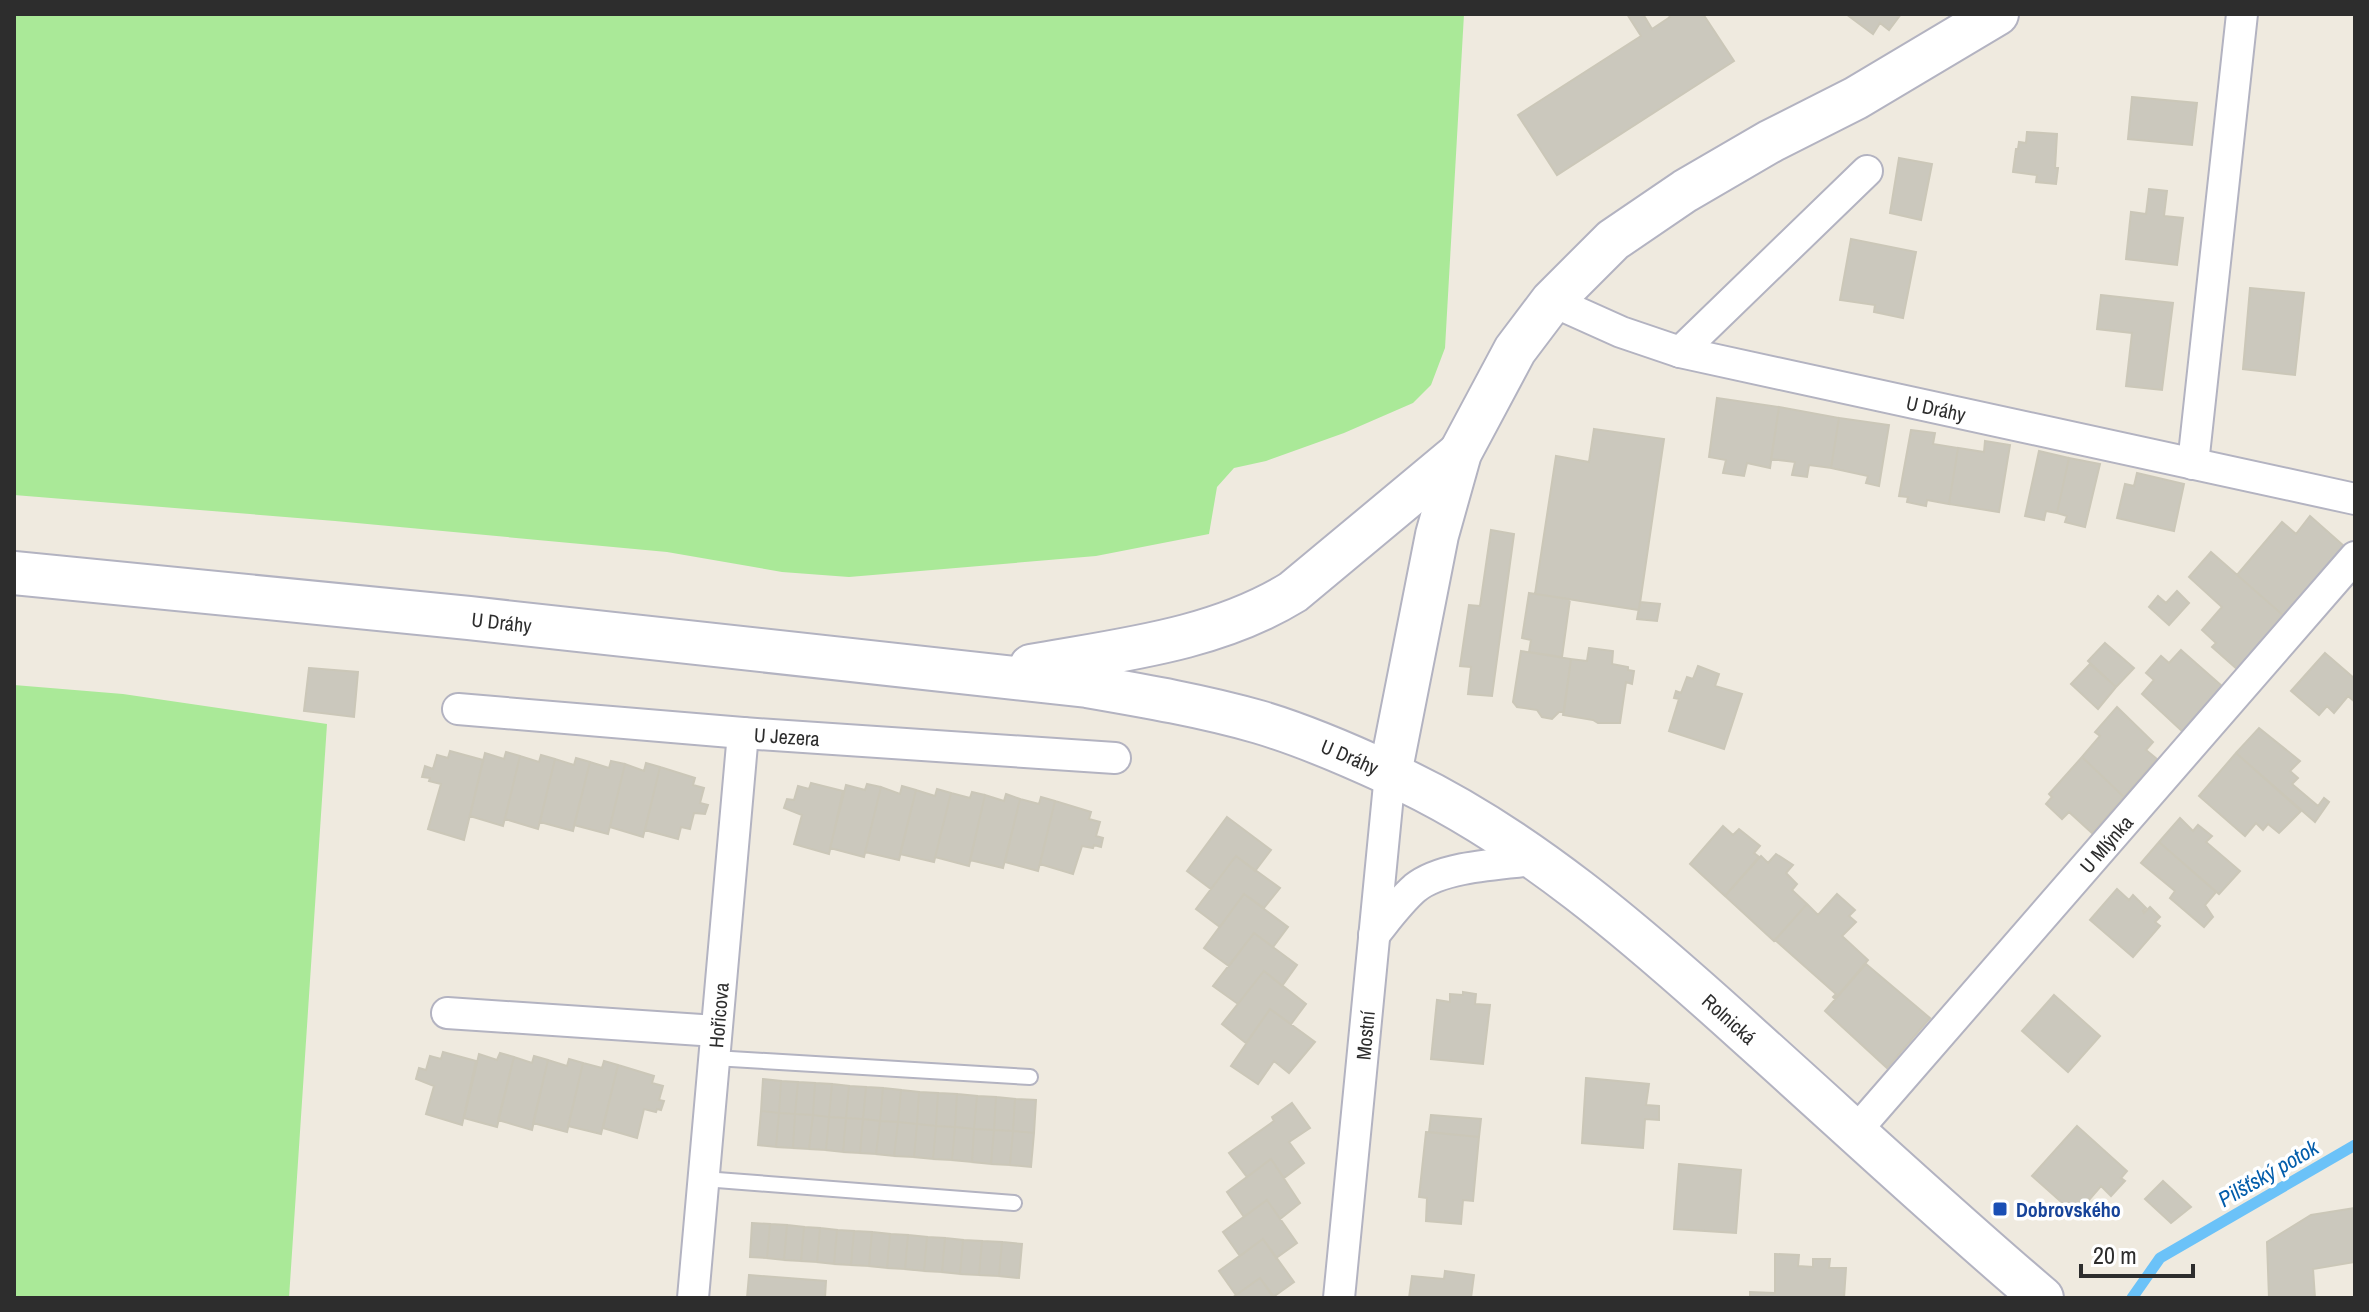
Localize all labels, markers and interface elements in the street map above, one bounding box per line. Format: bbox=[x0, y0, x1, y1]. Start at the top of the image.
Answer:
street label: U Dráhy bbox=[1904, 388, 1969, 428]
street label: U Dráhy bbox=[470, 605, 534, 638]
street label: U Jezera bbox=[753, 720, 821, 752]
street label: U Dráhy bbox=[1317, 732, 1384, 781]
street label: U Mlýnka bbox=[2073, 809, 2138, 878]
street label: Hořicova bbox=[702, 981, 734, 1049]
street label: Rolnická bbox=[1697, 987, 1762, 1050]
street label: Mostní bbox=[1349, 1009, 1380, 1061]
water label: Pilšťský potok bbox=[2212, 1132, 2325, 1214]
place label: Dobrovského bbox=[2016, 1196, 2121, 1223]
marker: Dobrovského bbox=[1991, 1200, 2009, 1218]
scale bar bbox=[2081, 1228, 2193, 1278]
text: 20 m bbox=[2093, 1239, 2137, 1271]

